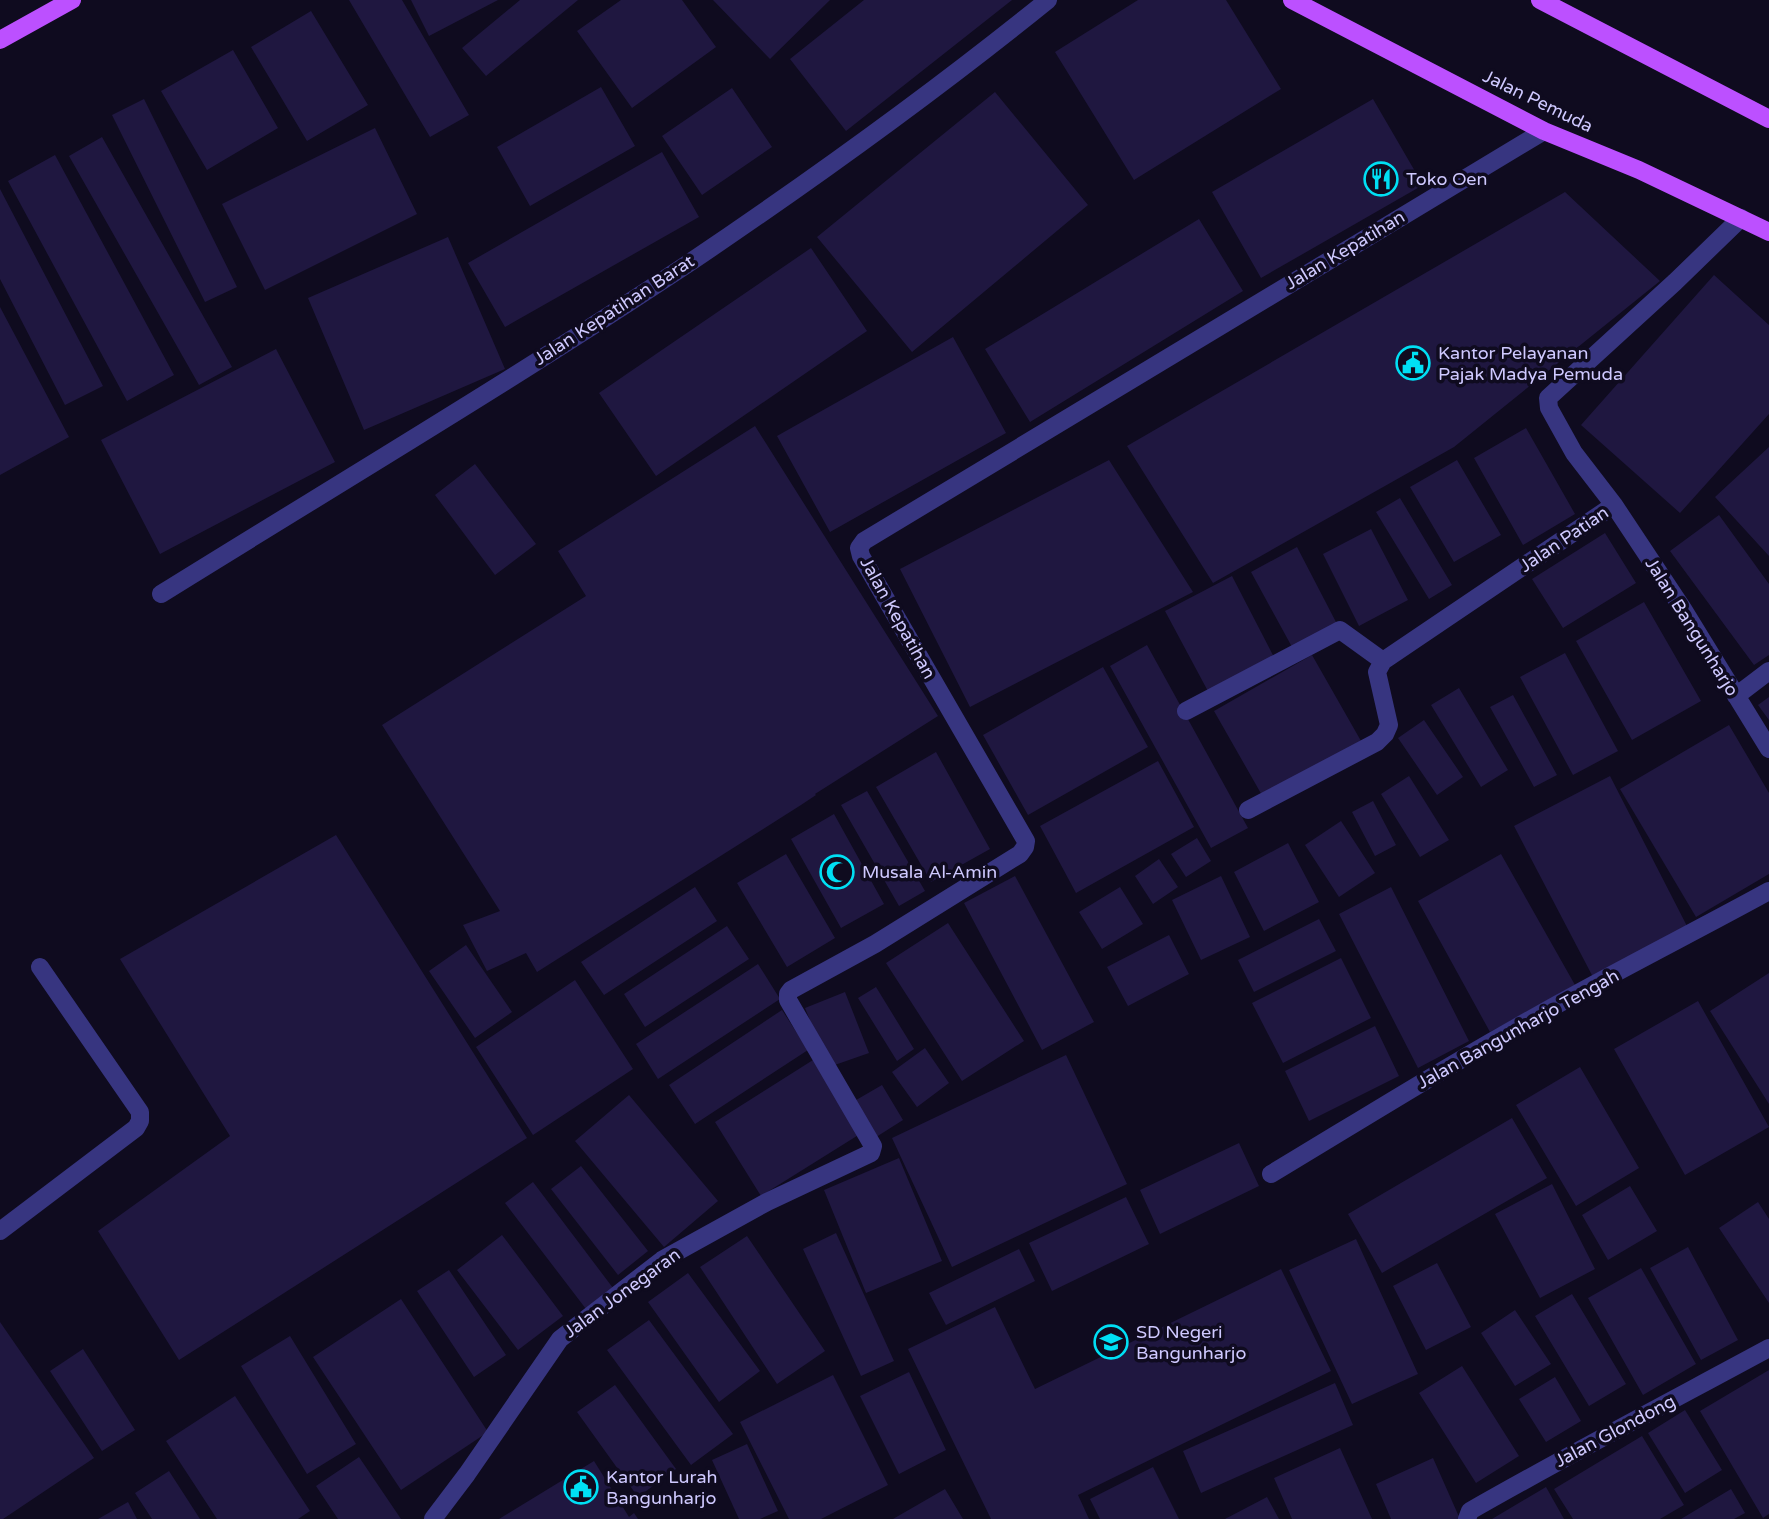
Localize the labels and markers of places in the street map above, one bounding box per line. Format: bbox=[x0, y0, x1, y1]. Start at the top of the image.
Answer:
restaurant icon: Toko Oen bbox=[1362, 160, 1400, 198]
place label: Toko Oen bbox=[1406, 168, 1487, 190]
place label: Kantor Pelayanan Pajak Madya Pemuda bbox=[1438, 342, 1623, 385]
public building icon: Kantor Pelayanan Pajak Madya Pemuda bbox=[1394, 344, 1432, 382]
mosque icon: Musala Al-Amin bbox=[818, 853, 856, 891]
place label: Musala Al-Amin bbox=[862, 861, 997, 883]
place label: SD Negeri Bangunharjo bbox=[1136, 1321, 1246, 1364]
school or university icon: SD Negeri Bangunharjo bbox=[1092, 1323, 1130, 1361]
place label: Kantor Lurah Bangunharjo bbox=[606, 1466, 718, 1509]
public building icon: Kantor Lurah Bangunharjo bbox=[562, 1468, 600, 1506]

